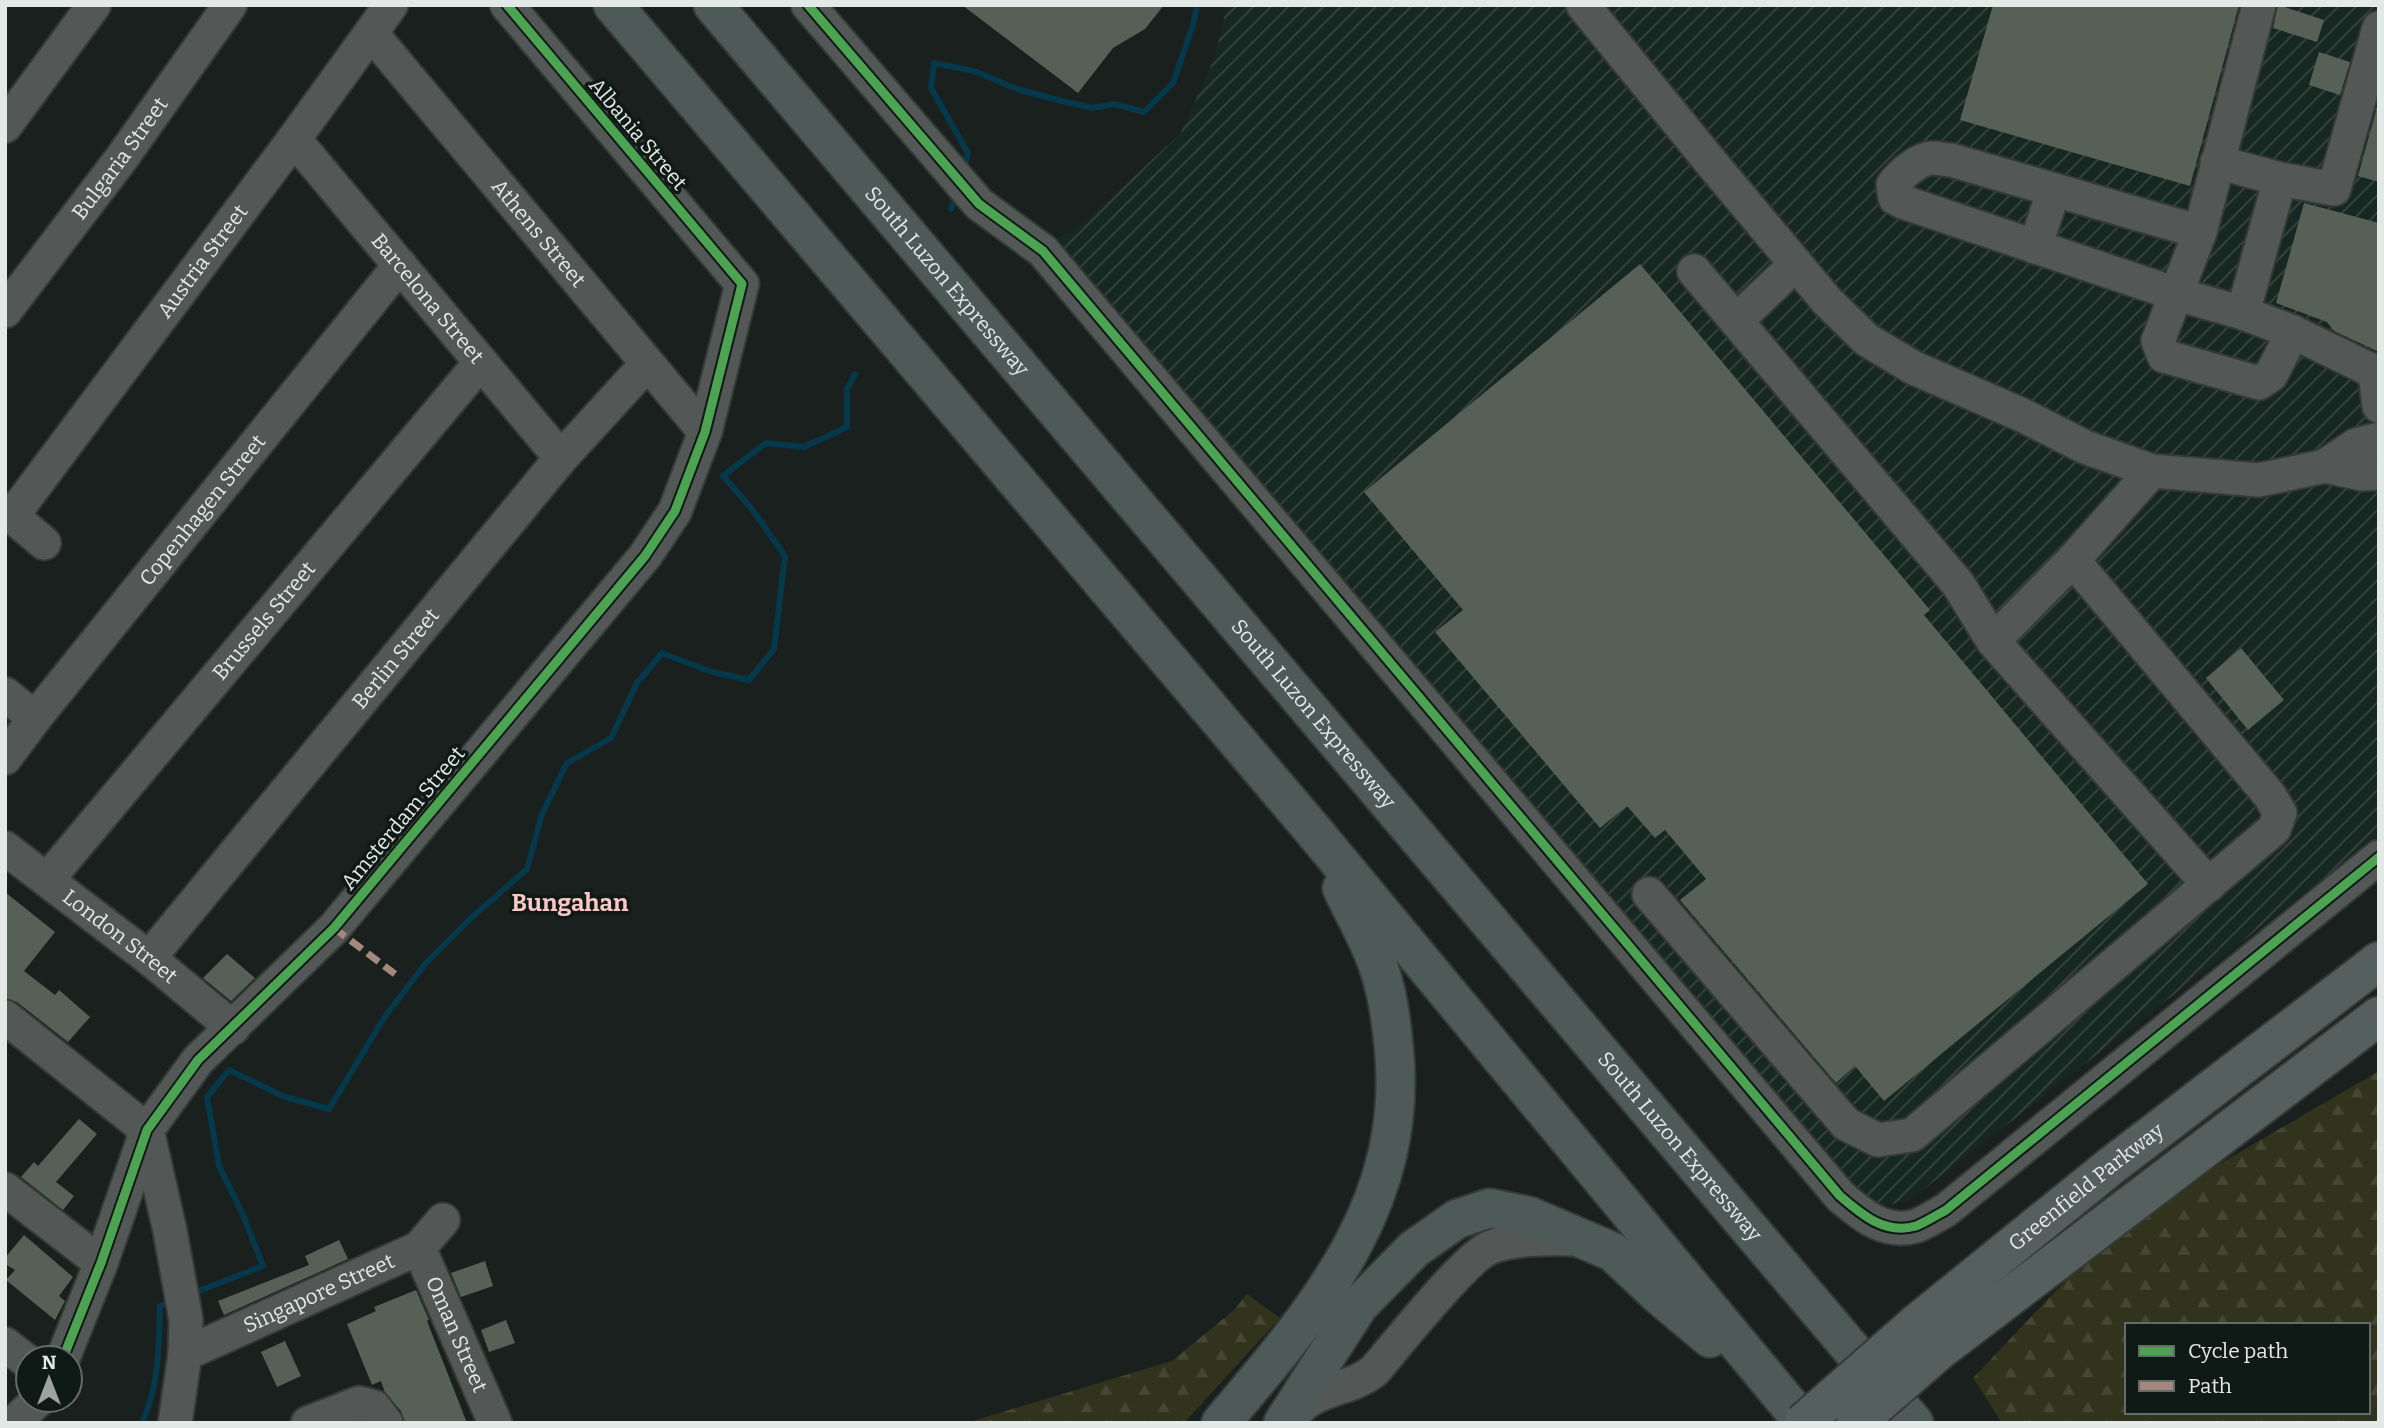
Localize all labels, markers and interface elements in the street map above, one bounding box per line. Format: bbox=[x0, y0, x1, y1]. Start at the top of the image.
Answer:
street label: Albania Street bbox=[584, 73, 693, 196]
street label: Bulgaria Street bbox=[66, 92, 174, 225]
street label: Athens Street bbox=[486, 174, 591, 293]
street label: South Luzon Expressway bbox=[859, 181, 1035, 382]
street label: Austria Street bbox=[152, 199, 254, 323]
street label: Barcelona Street bbox=[366, 228, 490, 369]
street label: Copenhagen Street bbox=[134, 429, 271, 591]
street label: Brussels Street bbox=[207, 556, 321, 685]
street label: Berlin Street bbox=[347, 603, 445, 714]
street label: South Luzon Expressway bbox=[1226, 614, 1402, 815]
street label: Amsterdam Street bbox=[335, 741, 471, 895]
street label: London Street bbox=[57, 884, 183, 989]
district label: Bungahan bbox=[512, 889, 629, 917]
street label: South Luzon Expressway bbox=[1592, 1046, 1768, 1247]
street label: Greenfield Parkway bbox=[2003, 1117, 2170, 1257]
street label: Singapore Street bbox=[239, 1248, 399, 1339]
street label: Oman Street bbox=[420, 1272, 493, 1396]
legend bbox=[2125, 1323, 2370, 1414]
text: Cycle path bbox=[2188, 1338, 2288, 1364]
north arrow bbox=[14, 1344, 84, 1414]
text: N bbox=[42, 1351, 57, 1374]
text: Path bbox=[2188, 1373, 2232, 1399]

